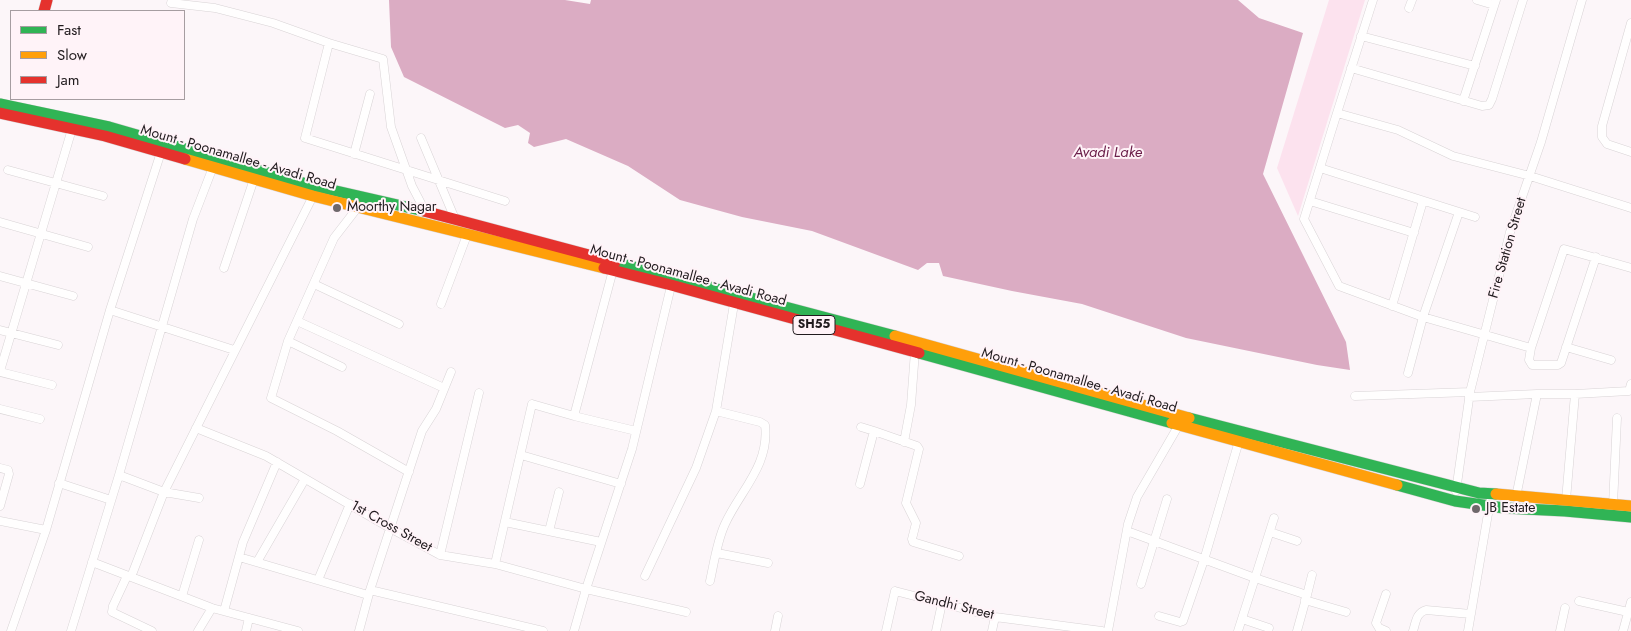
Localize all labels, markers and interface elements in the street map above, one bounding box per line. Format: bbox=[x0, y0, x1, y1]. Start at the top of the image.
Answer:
legend bbox=[10, 10, 185, 100]
text: Fast bbox=[57, 19, 81, 41]
text: Slow bbox=[57, 44, 87, 66]
text: Jam bbox=[57, 69, 80, 91]
street label: Mount - Poonamallee - Avadi Road bbox=[138, 122, 338, 194]
water label: Avadi Lake bbox=[1074, 144, 1142, 162]
street label: Fire Station Street bbox=[1486, 196, 1530, 300]
place label: Moorthy Nagar bbox=[347, 200, 437, 216]
marker: Moorthy Nagar bbox=[331, 202, 343, 214]
street label: Mount - Poonamallee - Avadi Road bbox=[588, 242, 788, 310]
road number: SH55 bbox=[793, 316, 835, 334]
street label: Mount - Poonamallee - Avadi Road bbox=[979, 345, 1179, 417]
street label: 1st Cross Street bbox=[347, 498, 435, 556]
place label: JB Estate bbox=[1486, 501, 1535, 517]
marker: JB Estate bbox=[1470, 503, 1482, 515]
street label: Gandhi Street bbox=[912, 588, 996, 624]

